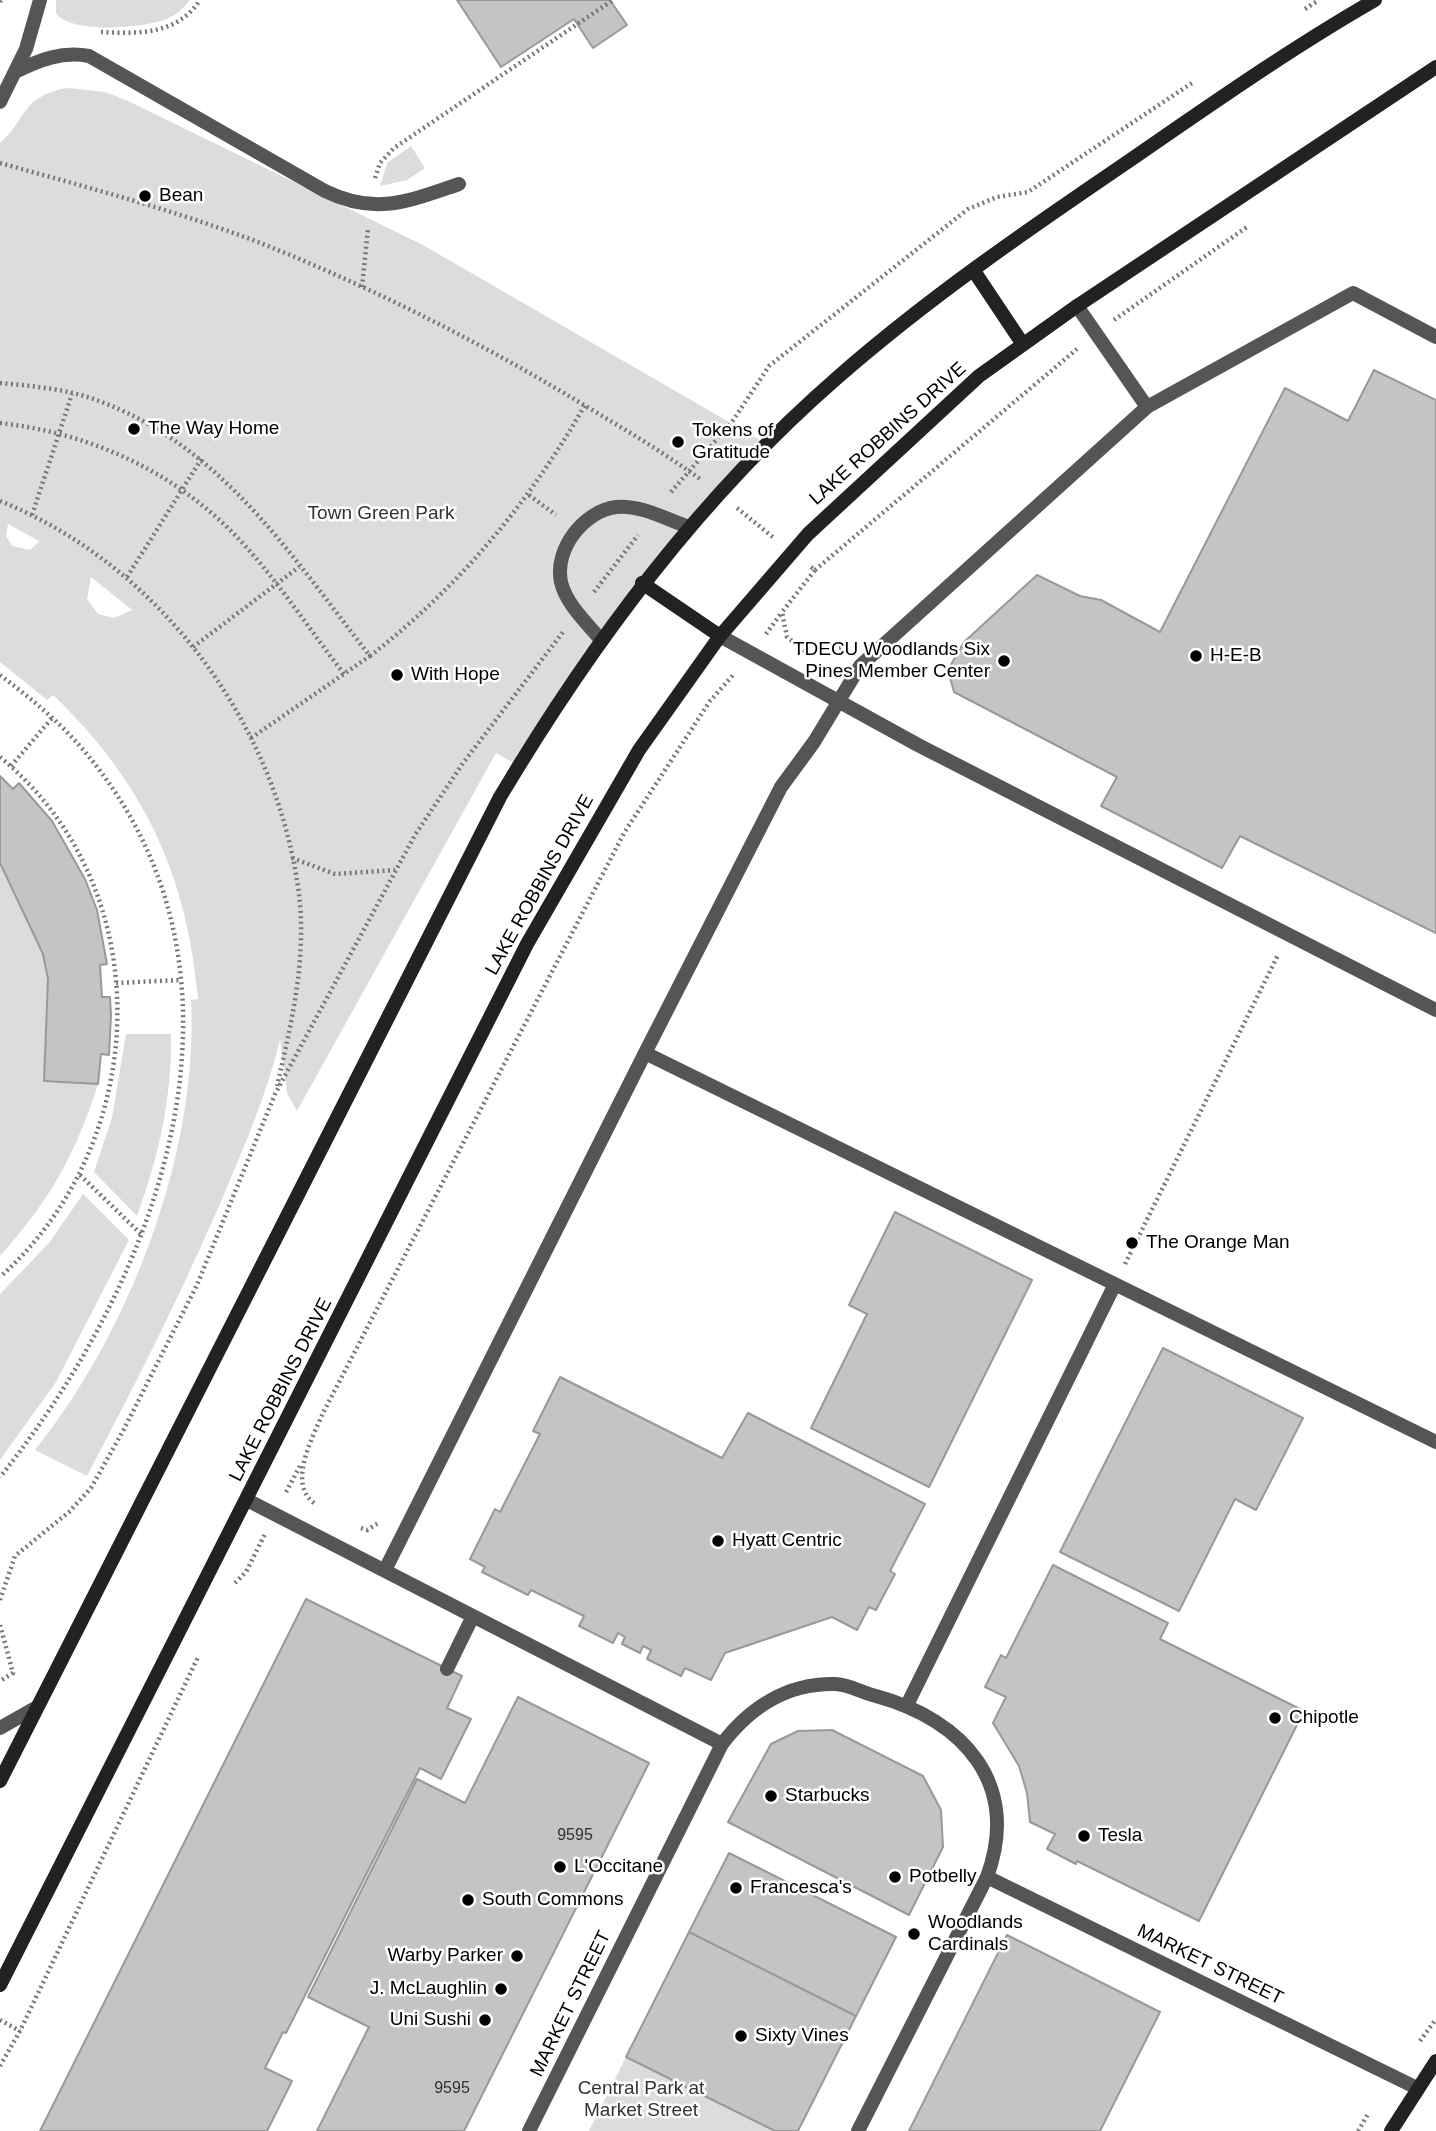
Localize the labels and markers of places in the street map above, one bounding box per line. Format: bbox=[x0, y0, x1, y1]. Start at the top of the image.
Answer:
place label: Bean bbox=[159, 185, 203, 207]
marker: Bean bbox=[137, 188, 153, 204]
place label: The Way Home bbox=[148, 418, 279, 440]
place label: Tokens of Gratitude bbox=[692, 420, 773, 464]
marker: The Way Home bbox=[126, 421, 142, 437]
marker: Tokens of Gratitude bbox=[670, 434, 686, 450]
place label: TDECU Woodlands Six Pines Member Center bbox=[793, 639, 990, 683]
place label: H-E-B bbox=[1210, 645, 1262, 667]
marker: H-E-B bbox=[1188, 648, 1204, 664]
marker: TDECU Woodlands Six Pines Member Center bbox=[996, 653, 1012, 669]
place label: With Hope bbox=[411, 664, 500, 686]
marker: With Hope bbox=[389, 667, 405, 683]
place label: The Orange Man bbox=[1146, 1232, 1290, 1254]
marker: The Orange Man bbox=[1124, 1235, 1140, 1251]
place label: Hyatt Centric bbox=[732, 1530, 842, 1552]
marker: Hyatt Centric bbox=[710, 1533, 726, 1549]
place label: Chipotle bbox=[1289, 1707, 1359, 1729]
marker: Chipotle bbox=[1267, 1710, 1283, 1726]
place label: Starbucks bbox=[785, 1785, 869, 1807]
marker: Starbucks bbox=[763, 1788, 779, 1804]
place label: Tesla bbox=[1098, 1825, 1142, 1847]
marker: Tesla bbox=[1076, 1828, 1092, 1844]
place label: L'Occitane bbox=[574, 1856, 663, 1878]
marker: L'Occitane bbox=[552, 1859, 568, 1875]
place label: Potbelly bbox=[909, 1866, 977, 1888]
marker: Potbelly bbox=[887, 1869, 903, 1885]
place label: Francesca's bbox=[750, 1877, 852, 1899]
marker: Francesca's bbox=[728, 1880, 744, 1896]
place label: South Commons bbox=[482, 1889, 624, 1911]
marker: South Commons bbox=[460, 1892, 476, 1908]
place label: Woodlands Cardinals bbox=[928, 1912, 1023, 1956]
marker: Woodlands Cardinals bbox=[906, 1926, 922, 1942]
place label: Warby Parker bbox=[388, 1945, 503, 1967]
marker: Warby Parker bbox=[509, 1948, 525, 1964]
place label: J. McLaughlin bbox=[370, 1978, 487, 2000]
marker: J. McLaughlin bbox=[493, 1981, 509, 1997]
place label: Uni Sushi bbox=[390, 2009, 471, 2031]
marker: Uni Sushi bbox=[477, 2012, 493, 2028]
place label: Sixty Vines bbox=[755, 2025, 849, 2047]
marker: Sixty Vines bbox=[733, 2028, 749, 2044]

